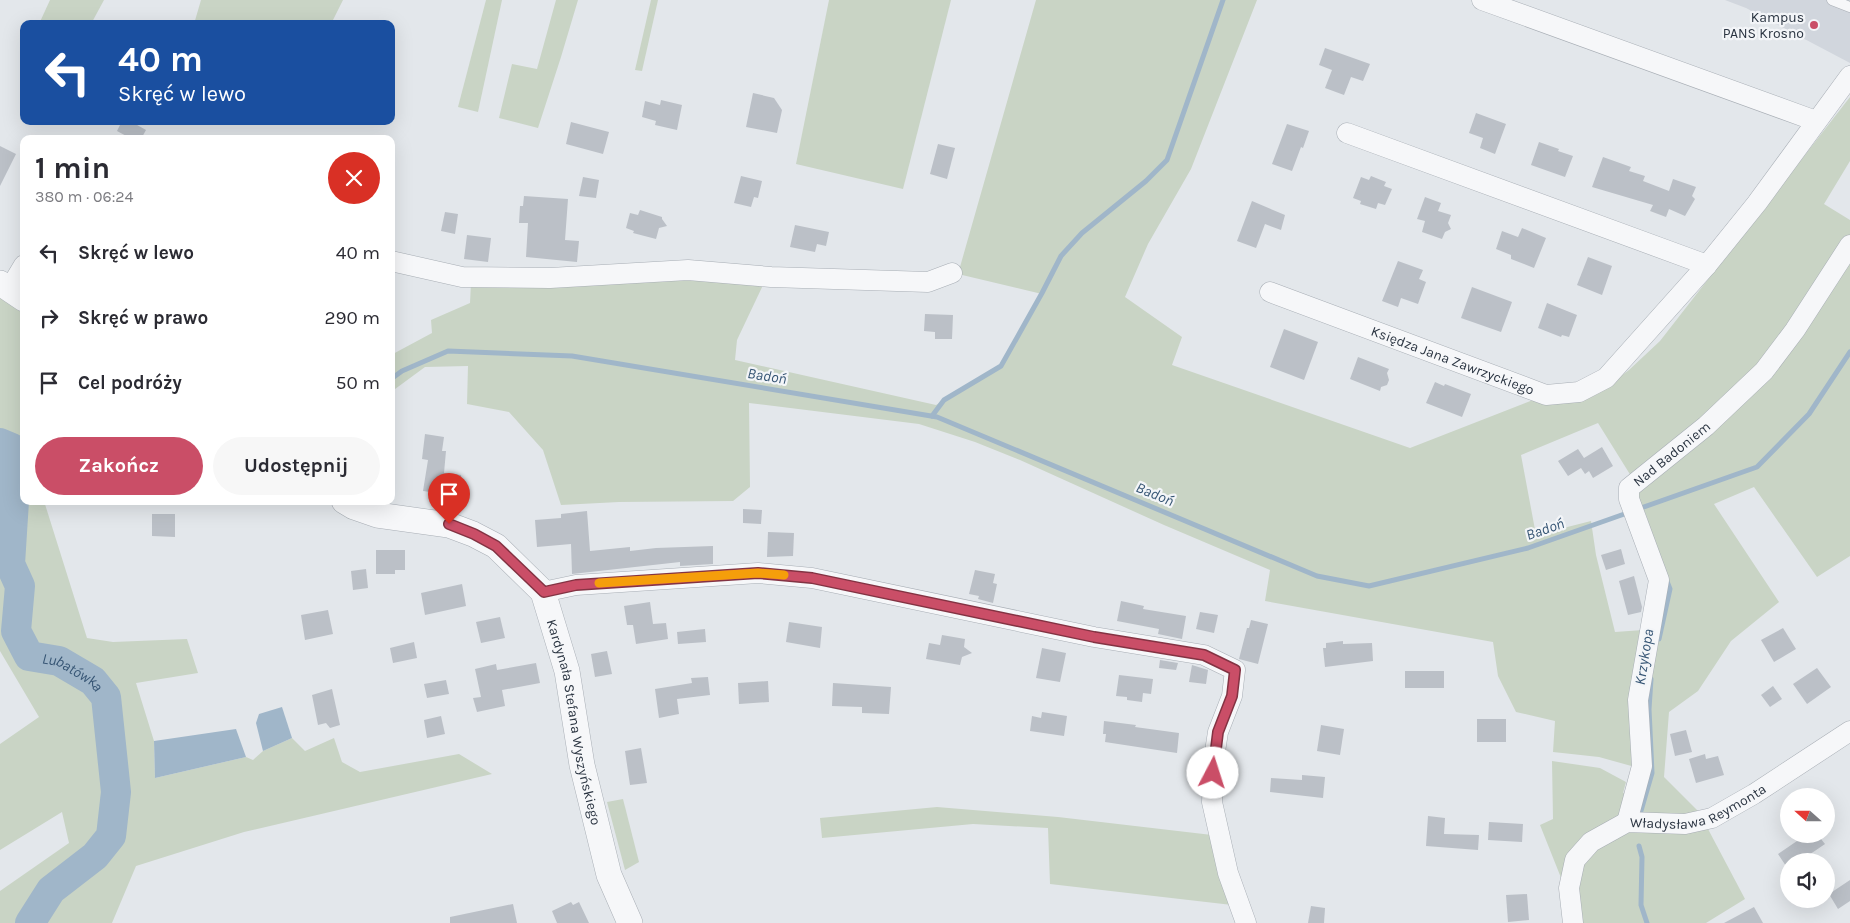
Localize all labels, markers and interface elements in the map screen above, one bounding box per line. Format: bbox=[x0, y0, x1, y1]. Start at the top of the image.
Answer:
place label: Kampus PANS Krosno bbox=[1723, 9, 1804, 42]
marker: Kampus PANS Krosno bbox=[1808, 19, 1820, 31]
text: 40 m bbox=[118, 39, 203, 80]
icon: left bbox=[35, 40, 100, 105]
text: Skręć w lewo bbox=[118, 81, 246, 107]
text: 1 min bbox=[35, 150, 110, 186]
button: close bbox=[328, 152, 380, 204]
text: 380 m · 06:24 bbox=[35, 187, 134, 206]
icon: left bbox=[35, 239, 63, 267]
text: Skręć w lewo bbox=[78, 242, 194, 264]
text: 40 m bbox=[336, 242, 380, 264]
icon: right bbox=[35, 304, 63, 332]
text: Skręć w prawo bbox=[78, 307, 208, 329]
text: 290 m bbox=[324, 307, 380, 329]
street label: Księdza Jana Zawrzyckiego bbox=[1369, 323, 1536, 399]
water label: Badoń bbox=[746, 364, 788, 388]
icon: arrive bbox=[35, 369, 63, 397]
text: Cel podróży bbox=[78, 372, 182, 394]
text: 50 m bbox=[336, 372, 380, 394]
street label: Nad Badoniem bbox=[1630, 418, 1714, 490]
button: Zakończ bbox=[35, 437, 203, 495]
button: Udostępnij bbox=[213, 437, 380, 495]
pin bbox=[428, 473, 470, 524]
water label: Badoń bbox=[1133, 478, 1177, 510]
icon: arrive bbox=[435, 480, 463, 508]
water label: Badoń bbox=[1523, 514, 1567, 544]
street label: Kardynała Stefana Wyszyńskiego bbox=[543, 617, 604, 827]
water label: Krzykopa bbox=[1631, 627, 1657, 687]
water label: Lubatówka bbox=[41, 649, 107, 695]
position arrow bbox=[1186, 746, 1238, 798]
street label: Władysława Reymonta bbox=[1630, 780, 1770, 833]
north arrow bbox=[1780, 788, 1835, 842]
map controls bbox=[1780, 788, 1835, 908]
button: sound bbox=[1780, 853, 1835, 908]

